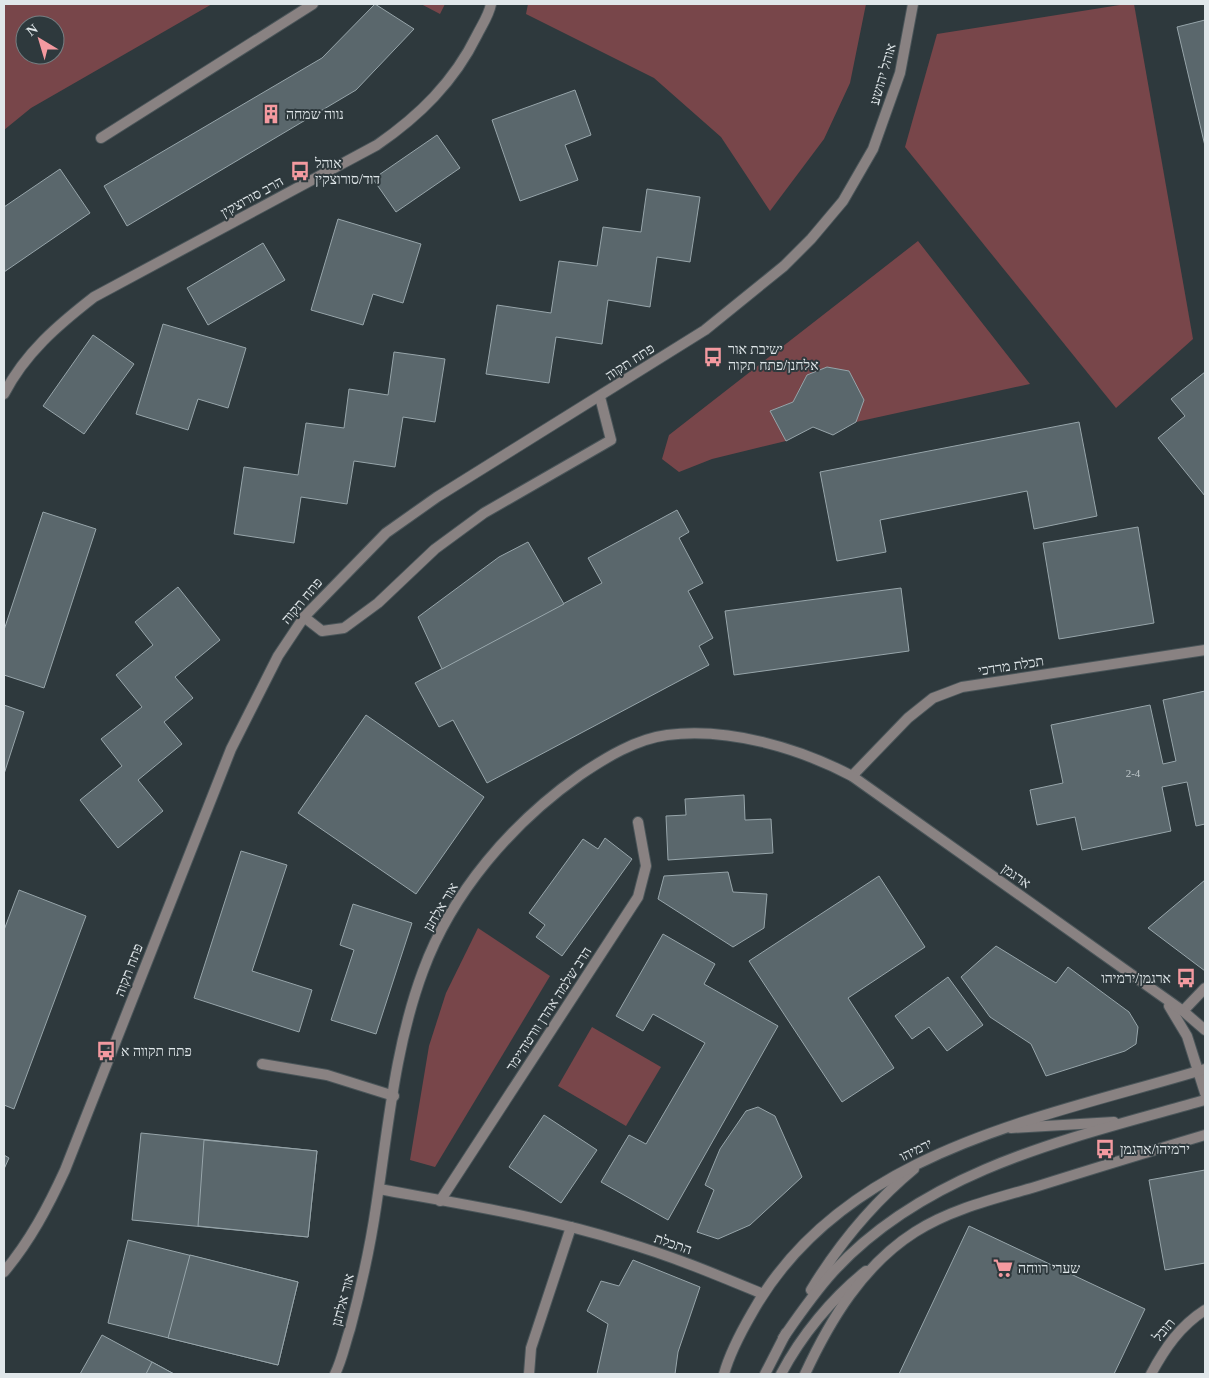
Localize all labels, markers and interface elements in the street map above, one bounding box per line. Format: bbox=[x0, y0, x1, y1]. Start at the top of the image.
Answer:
north arrow bbox=[15, 15, 65, 65]
text: N bbox=[24, 21, 41, 39]
street label: אוהל יהושע bbox=[867, 42, 899, 106]
building icon: נווה שמחה bbox=[260, 103, 282, 125]
place label: נווה שמחה bbox=[286, 107, 344, 122]
place label: אוהל דוד/סורוצקין bbox=[314, 156, 380, 187]
bus stop icon: אוהל דוד/סורוצקין bbox=[289, 160, 311, 182]
street label: הרב סורוצקין bbox=[218, 174, 286, 220]
street label: פתח תקוה bbox=[603, 341, 657, 383]
place label: ישיבת אור אלחנן/פתח תקוה bbox=[728, 342, 819, 373]
bus stop icon: ישיבת אור אלחנן/פתח תקוה bbox=[702, 346, 724, 368]
street label: פתח תקוה bbox=[278, 575, 326, 627]
street label: תכלת מרדכי bbox=[977, 653, 1045, 679]
house number: 2-4 bbox=[1126, 767, 1141, 779]
street label: ארגמן bbox=[999, 861, 1033, 891]
street label: אור אלחנן bbox=[421, 880, 461, 934]
street label: פתח תקוה bbox=[112, 941, 146, 999]
street label: הרב שלמה אהרן וורטהיימר bbox=[503, 944, 595, 1074]
bus stop icon: ארגמן/ירמיהו bbox=[1175, 967, 1197, 989]
place label: ארגמן/ירמיהו bbox=[1101, 971, 1171, 986]
bus stop icon: פתח תקווה א bbox=[95, 1040, 117, 1062]
place label: פתח תקווה א bbox=[121, 1044, 192, 1059]
street label: ירמיהו bbox=[897, 1136, 935, 1164]
bus stop icon: ירמיהו/ארגמן bbox=[1094, 1138, 1116, 1160]
place label: ירמיהו/ארגמן bbox=[1120, 1142, 1190, 1157]
street label: התכלת bbox=[652, 1231, 694, 1257]
supermarket icon: שערי רווחה bbox=[992, 1257, 1014, 1279]
place label: שערי רווחה bbox=[1018, 1261, 1080, 1276]
street label: אור אלחנן bbox=[329, 1272, 357, 1328]
street label: תובל bbox=[1149, 1315, 1178, 1345]

